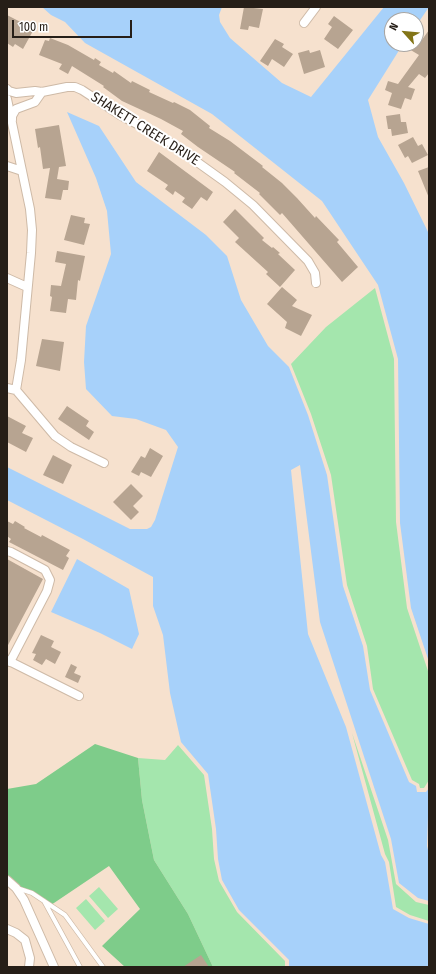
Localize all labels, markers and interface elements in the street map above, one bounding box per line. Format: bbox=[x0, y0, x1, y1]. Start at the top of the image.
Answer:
scale bar bbox=[14, 12, 134, 38]
north arrow bbox=[384, 12, 424, 52]
text: 100 m bbox=[19, 20, 48, 34]
text: N bbox=[386, 21, 401, 33]
street label: SHAKETT CREEK DRIVE bbox=[88, 89, 202, 169]

